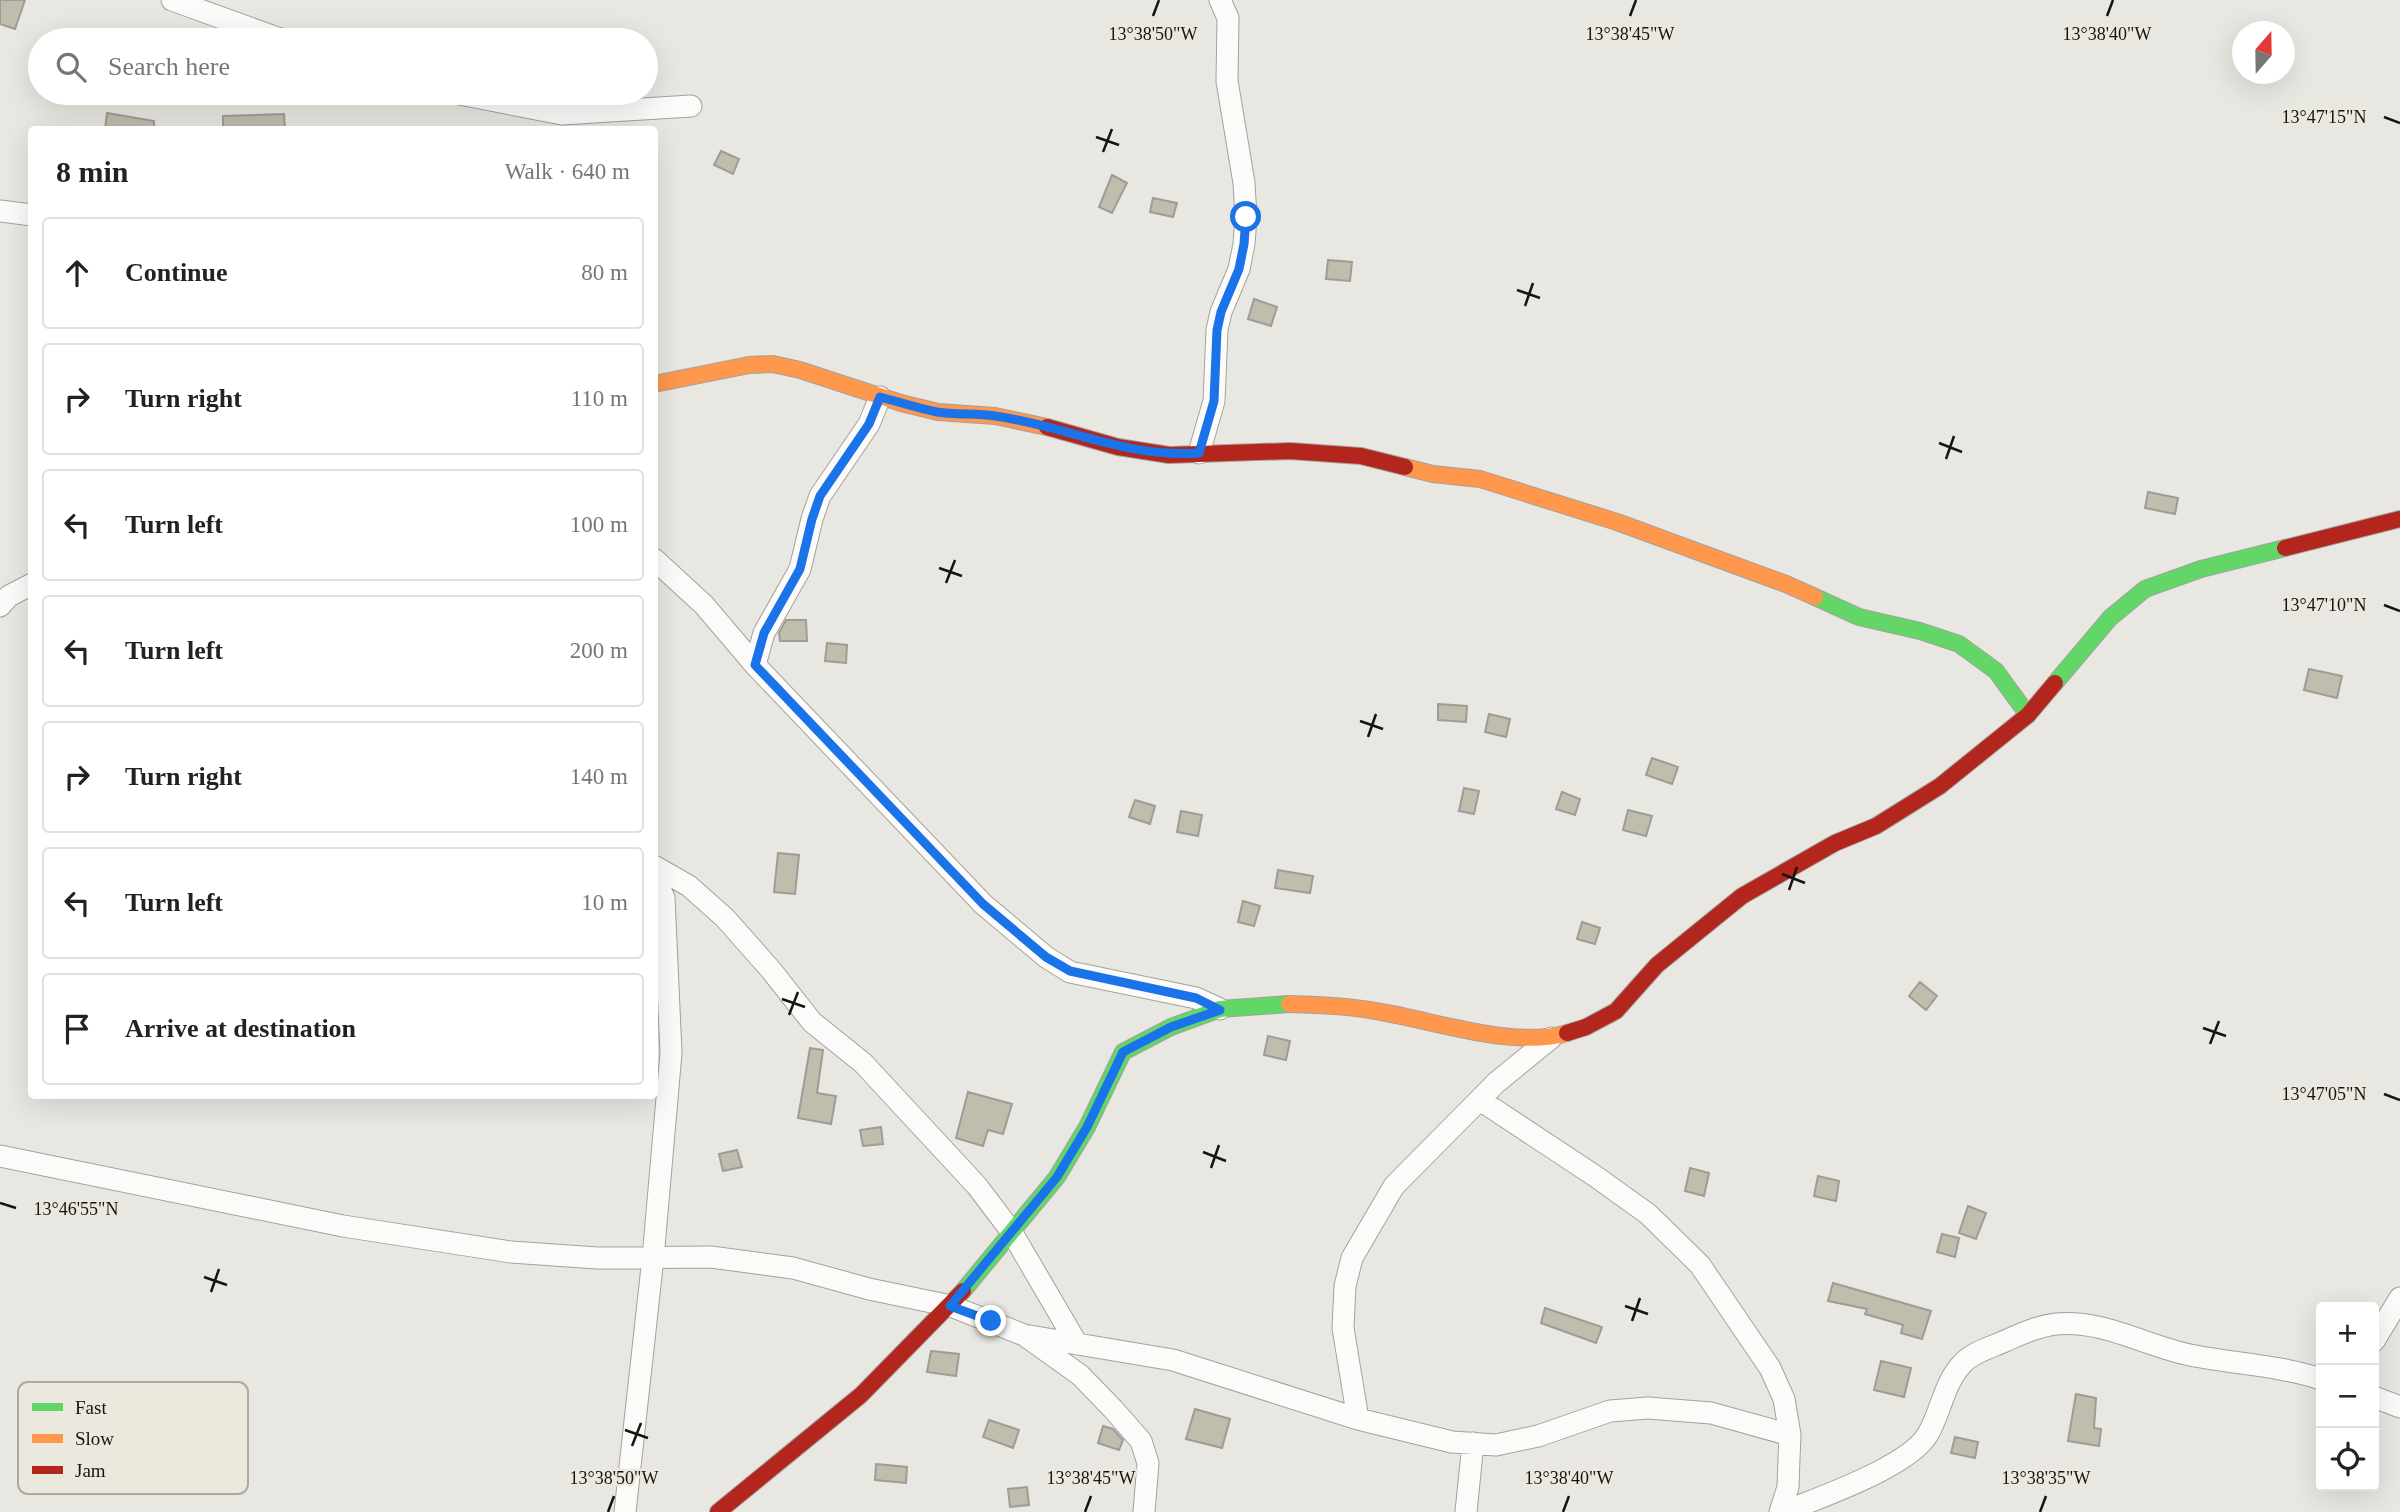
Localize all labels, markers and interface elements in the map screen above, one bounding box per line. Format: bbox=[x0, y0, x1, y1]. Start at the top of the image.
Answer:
north arrow bbox=[2232, 21, 2295, 84]
text: 13°38'50"W bbox=[1109, 24, 1197, 44]
text: 13°38'45"W bbox=[1586, 24, 1674, 44]
text: 13°38'40"W bbox=[2063, 24, 2151, 44]
search box bbox=[28, 28, 658, 105]
icon: search bbox=[52, 48, 90, 86]
text: Search here bbox=[108, 52, 230, 81]
text: 13°47'15"N bbox=[2282, 107, 2366, 127]
text: 8 min bbox=[56, 155, 129, 188]
text: Walk · 640 m bbox=[505, 159, 630, 184]
route start bbox=[1230, 201, 1261, 232]
icon: ahead bbox=[58, 254, 96, 292]
text: Continue bbox=[125, 258, 228, 287]
text: 80 m bbox=[581, 260, 628, 285]
icon: right bbox=[58, 380, 96, 418]
text: Turn right bbox=[125, 384, 242, 413]
text: 110 m bbox=[571, 386, 628, 411]
icon: left bbox=[58, 506, 96, 544]
text: Turn left bbox=[125, 510, 223, 539]
text: 100 m bbox=[570, 512, 628, 537]
text: 13°47'10"N bbox=[2282, 595, 2366, 615]
icon: left bbox=[58, 632, 96, 670]
text: Turn left bbox=[125, 636, 223, 665]
text: 200 m bbox=[570, 638, 628, 663]
icon: right bbox=[58, 758, 96, 796]
text: Turn right bbox=[125, 762, 242, 791]
text: 140 m bbox=[570, 764, 628, 789]
icon: left bbox=[58, 884, 96, 922]
text: Turn left bbox=[125, 888, 223, 917]
text: 10 m bbox=[581, 890, 628, 915]
icon: arrive bbox=[58, 1010, 96, 1048]
text: Arrive at destination bbox=[125, 1014, 356, 1043]
text: 13°47'05"N bbox=[2282, 1084, 2366, 1104]
text: 13°46'55"N bbox=[34, 1199, 118, 1219]
map controls bbox=[2316, 1302, 2379, 1491]
button: + bbox=[2316, 1302, 2379, 1365]
route end bbox=[975, 1305, 1006, 1336]
button: − bbox=[2316, 1365, 2379, 1428]
legend bbox=[18, 1382, 248, 1494]
text: Fast bbox=[75, 1397, 107, 1418]
text: Slow bbox=[75, 1428, 114, 1449]
button: locate bbox=[2316, 1428, 2379, 1491]
text: Jam bbox=[75, 1460, 106, 1481]
text: 13°38'50"W bbox=[570, 1468, 658, 1488]
text: 13°38'45"W bbox=[1047, 1468, 1135, 1488]
text: 13°38'40"W bbox=[1525, 1468, 1613, 1488]
text: 13°38'35"W bbox=[2002, 1468, 2090, 1488]

